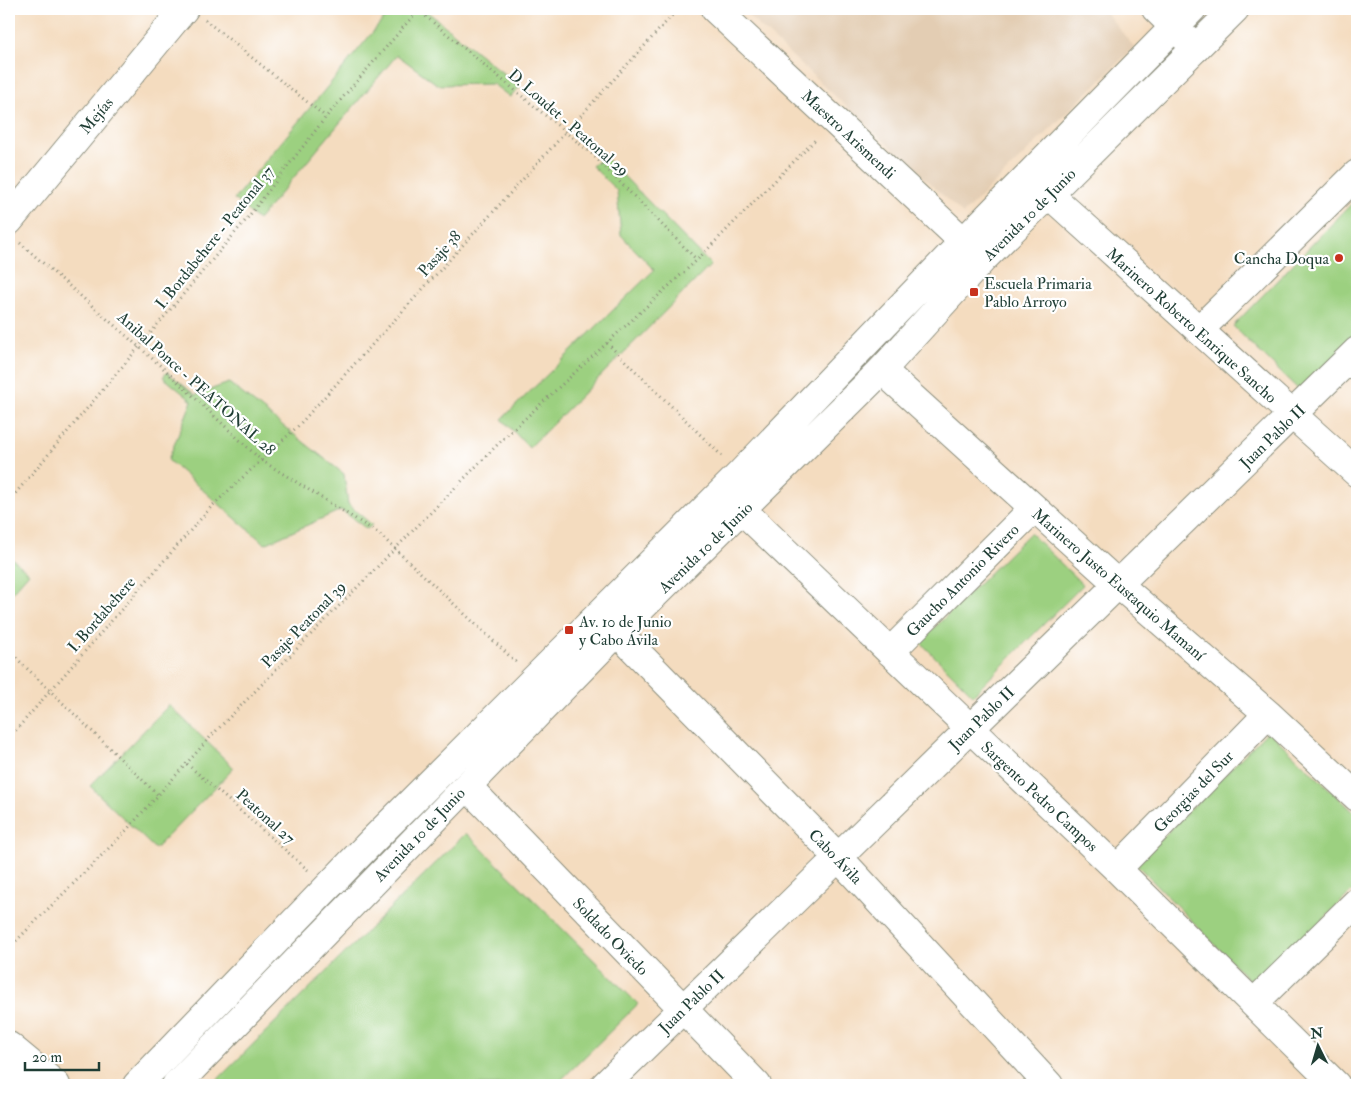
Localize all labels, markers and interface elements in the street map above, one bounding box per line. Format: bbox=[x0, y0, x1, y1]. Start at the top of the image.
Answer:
street label: D. Loudet - Peatonal 29 bbox=[504, 65, 633, 181]
street label: Maestro Arismendi bbox=[797, 86, 900, 183]
street label: Mejías bbox=[76, 93, 118, 138]
street label: I. Bordabehere - Peatonal 37 bbox=[151, 162, 279, 313]
street label: Avenida 10 de Junio bbox=[978, 164, 1081, 267]
street label: Pasaje 38 bbox=[414, 226, 466, 281]
street label: Marinero Roberto Enrique Sancho bbox=[1102, 244, 1281, 408]
place label: Cancha Doqua bbox=[1234, 249, 1329, 269]
marker: Cancha Doqua bbox=[1333, 252, 1345, 264]
place label: Escuela Primaria Pablo Arroyo bbox=[984, 274, 1092, 312]
marker: Escuela Primaria Pablo Arroyo bbox=[968, 286, 980, 298]
street label: Anibal Ponce - PEATONAL 28 bbox=[112, 307, 280, 460]
street label: Juan Pablo II bbox=[1235, 400, 1311, 474]
street label: Avenida 10 de Junio bbox=[654, 498, 758, 599]
street label: Marinero Justo Eustaquio Mamaní bbox=[1027, 504, 1210, 667]
street label: Gaucho Antonio Rivero bbox=[902, 520, 1024, 641]
street label: I. Bordabehere bbox=[63, 573, 140, 657]
street label: Pasaje Peatonal 39 bbox=[257, 577, 350, 672]
place label: Av. 10 de Junio y Cabo Ávila bbox=[578, 612, 672, 650]
marker: Av. 10 de Junio y Cabo Ávila bbox=[563, 624, 575, 636]
street label: Juan Pablo II bbox=[944, 682, 1020, 756]
street label: Sargento Pedro Campos bbox=[976, 737, 1102, 857]
street label: Georgias del Sur bbox=[1150, 746, 1238, 837]
street label: Avenida 10 de Junio bbox=[369, 783, 471, 887]
street label: Peatonal 27 bbox=[232, 785, 300, 849]
street label: Cabo Ávila bbox=[804, 824, 867, 889]
street label: Soldado Oviedo bbox=[568, 894, 653, 980]
street label: Juan Pablo II bbox=[654, 965, 730, 1039]
north arrow bbox=[1294, 1022, 1344, 1072]
text: N bbox=[1309, 1024, 1324, 1043]
scale bar bbox=[25, 1039, 99, 1071]
text: 20 m bbox=[32, 1048, 62, 1067]

